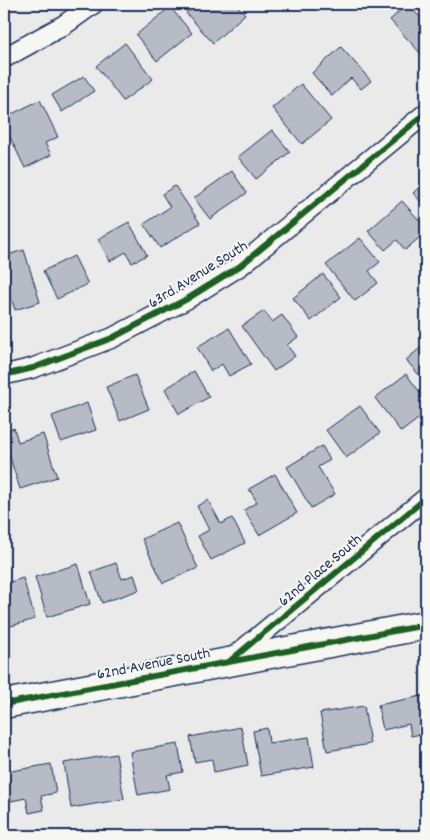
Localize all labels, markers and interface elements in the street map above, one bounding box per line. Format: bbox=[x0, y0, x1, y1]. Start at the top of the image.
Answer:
street label: 63rd Avenue South bbox=[144, 235, 253, 315]
street label: 62nd Place South bbox=[274, 529, 368, 613]
street label: 62nd Avenue South bbox=[95, 642, 212, 687]

